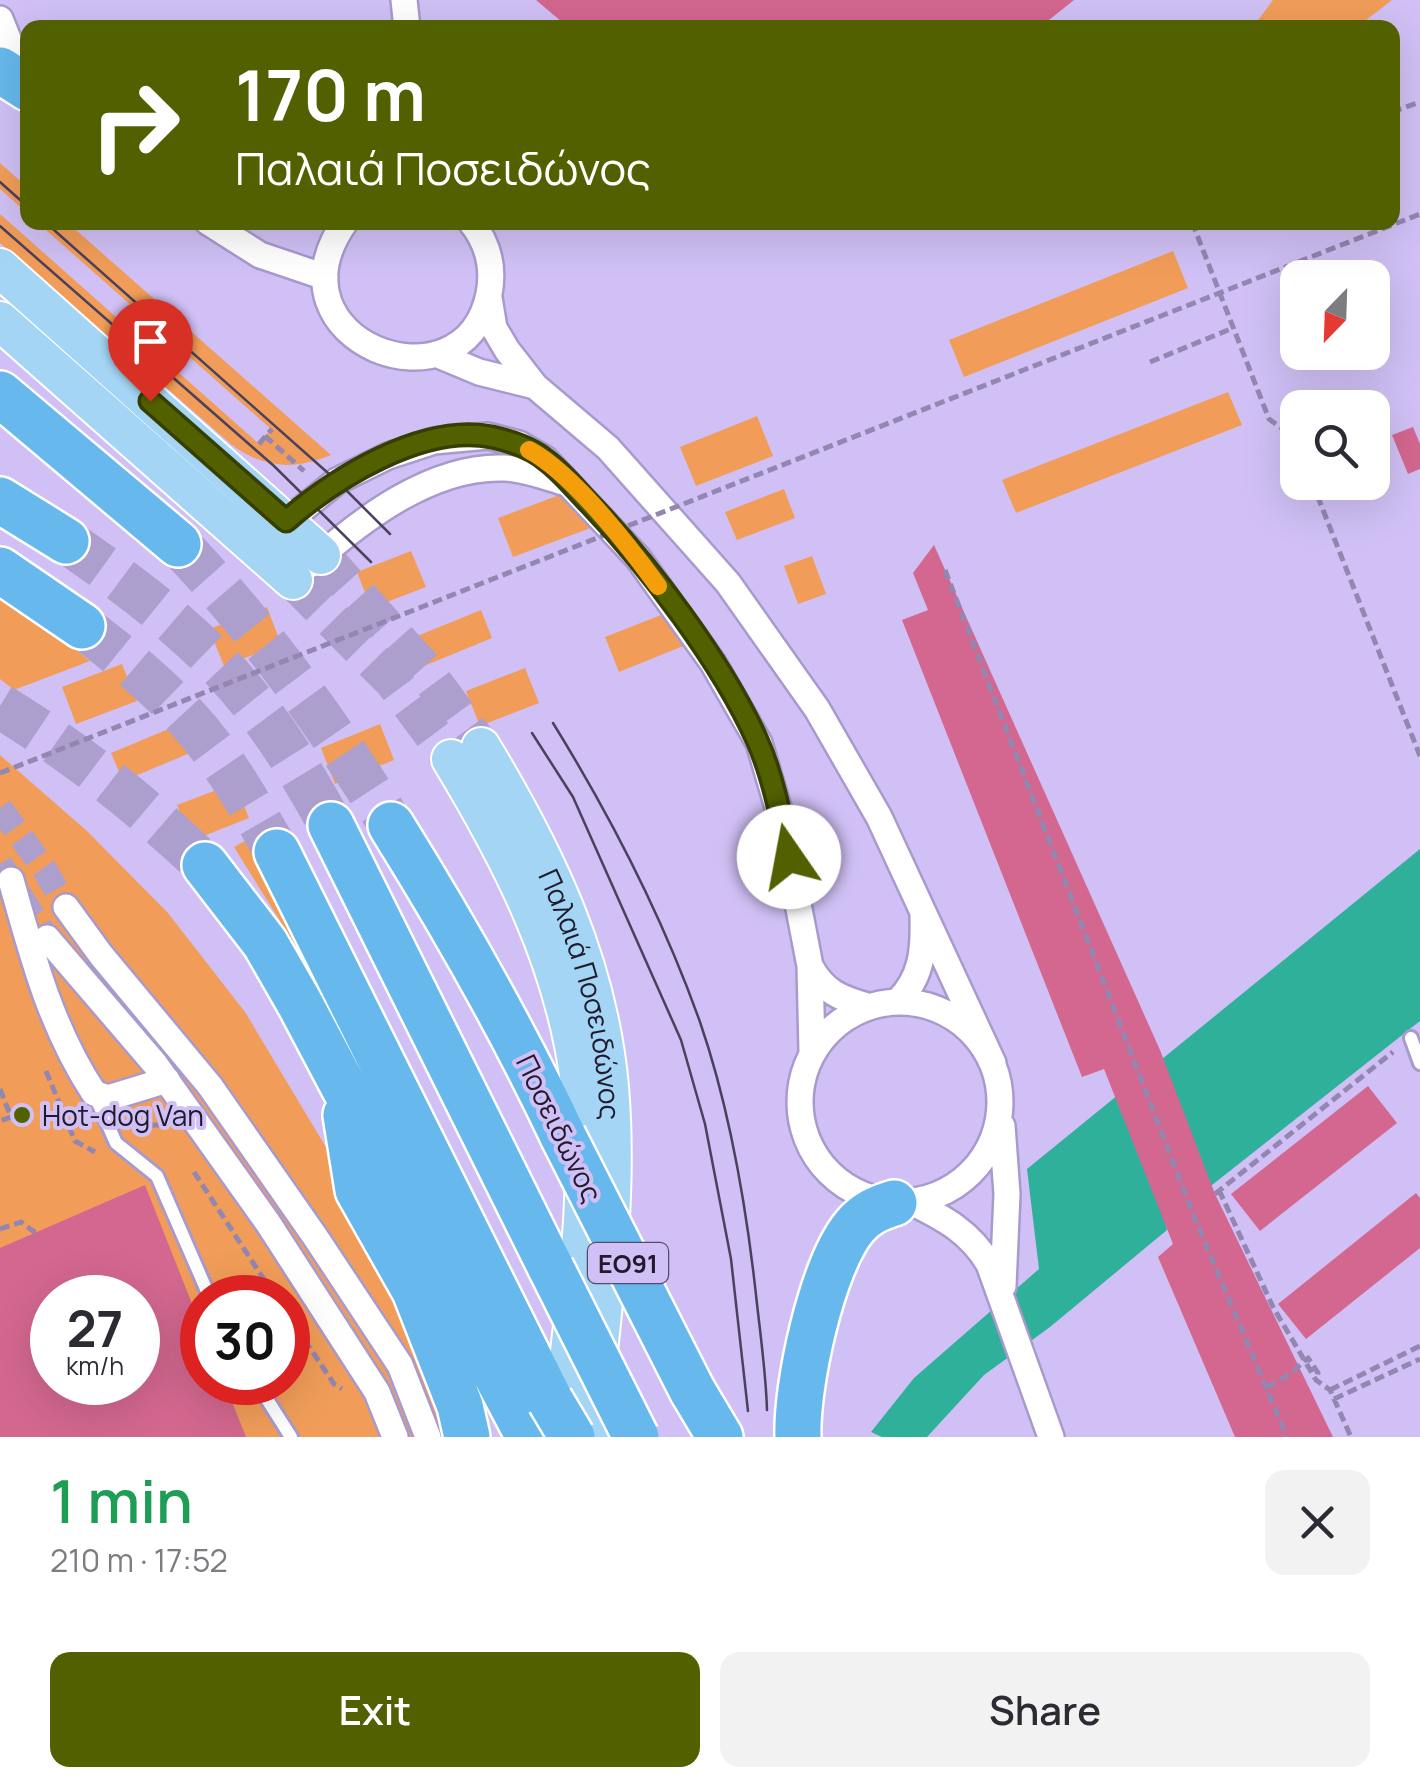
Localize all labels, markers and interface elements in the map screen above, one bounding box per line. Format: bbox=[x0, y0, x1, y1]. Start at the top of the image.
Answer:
text: 170 m bbox=[235, 46, 426, 142]
icon: right bbox=[70, 60, 200, 190]
text: Παλαιά Ποσειδώνος bbox=[235, 137, 651, 199]
north arrow bbox=[1280, 260, 1390, 370]
map controls bbox=[1280, 260, 1390, 500]
pin bbox=[108, 299, 193, 402]
icon: arrive bbox=[123, 314, 178, 369]
button: search bbox=[1280, 390, 1390, 500]
position arrow bbox=[737, 805, 841, 909]
street label: Παλαιά Ποσειδώνος bbox=[531, 863, 630, 1121]
street label: Ποσειδώνος bbox=[508, 1048, 612, 1208]
place label: Hot-dog Van bbox=[42, 1096, 204, 1134]
marker: Hot-dog Van bbox=[11, 1104, 33, 1126]
road number: ΕΟ91 bbox=[588, 1243, 668, 1283]
speed limit sign: 30 bbox=[180, 1275, 310, 1405]
text: 27 bbox=[67, 1294, 123, 1362]
text: km/h bbox=[66, 1348, 124, 1383]
text: 1 min bbox=[50, 1459, 193, 1541]
button: close bbox=[1265, 1470, 1370, 1575]
text: 210 m · 17:52 bbox=[50, 1538, 228, 1582]
button: Exit bbox=[50, 1652, 700, 1767]
button: Share bbox=[720, 1652, 1370, 1767]

